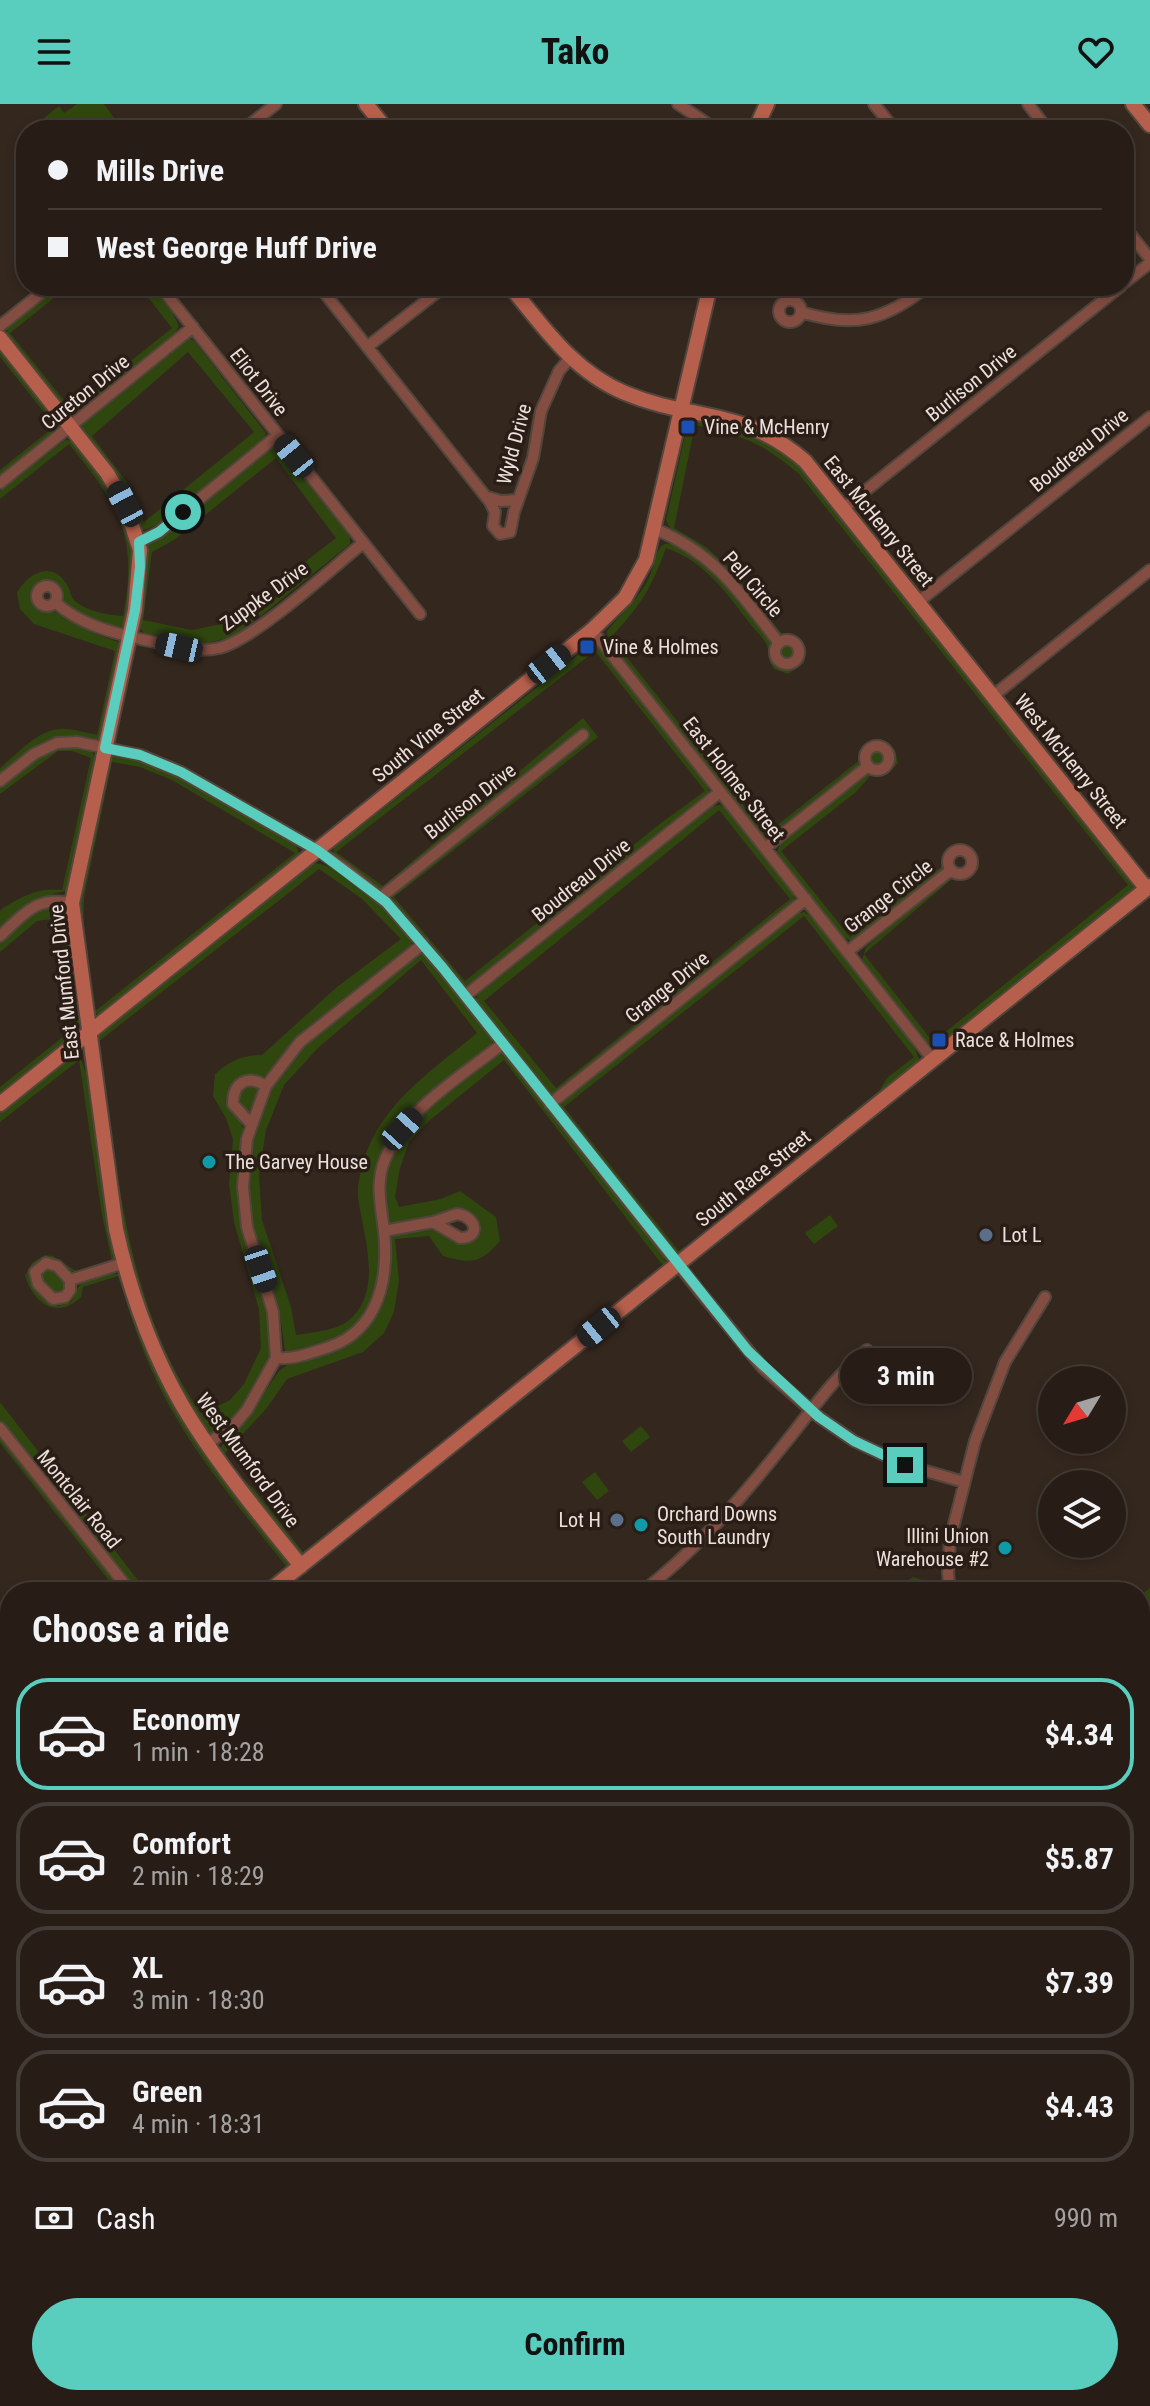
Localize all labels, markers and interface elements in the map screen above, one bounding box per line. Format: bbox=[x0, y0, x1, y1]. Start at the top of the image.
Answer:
icon: menu bbox=[32, 30, 76, 74]
icon: heart bbox=[1074, 30, 1118, 74]
text: Tako bbox=[541, 31, 609, 73]
text: Mills Drive bbox=[96, 153, 224, 188]
text: West George Huff Drive bbox=[96, 230, 377, 265]
street label: Burlison Drive bbox=[921, 339, 1021, 427]
street label: Eliot Drive bbox=[225, 343, 293, 421]
street label: Cureton Drive bbox=[36, 349, 134, 435]
street label: Wyld Drive bbox=[492, 401, 536, 487]
street label: Boudreau Drive bbox=[1025, 403, 1133, 497]
place label: Vine & McHenry bbox=[704, 415, 829, 439]
marker: Vine & McHenry bbox=[679, 418, 697, 436]
car bbox=[270, 430, 318, 482]
street label: East McHenry Street bbox=[819, 451, 939, 591]
car bbox=[103, 477, 147, 531]
route start bbox=[165, 494, 201, 530]
street label: Pell Circle bbox=[718, 546, 788, 622]
street label: Zuppke Drive bbox=[216, 556, 312, 636]
car bbox=[153, 630, 205, 664]
place label: Vine & Holmes bbox=[603, 635, 719, 659]
marker: Vine & Holmes bbox=[578, 638, 596, 656]
car bbox=[523, 640, 575, 688]
street label: South Vine Street bbox=[367, 683, 489, 787]
street label: West McHenry Street bbox=[1009, 689, 1133, 833]
street label: East Holmes Street bbox=[678, 712, 790, 846]
street label: Burlison Drive bbox=[420, 758, 520, 844]
street label: Boudreau Drive bbox=[527, 833, 635, 927]
street label: Grange Circle bbox=[839, 854, 937, 938]
street label: East Mumford Drive bbox=[44, 903, 84, 1061]
street label: Grange Drive bbox=[620, 946, 714, 1028]
place label: Race & Holmes bbox=[955, 1028, 1074, 1052]
marker: Race & Holmes bbox=[930, 1031, 948, 1049]
car bbox=[377, 1103, 427, 1155]
street label: South Race Street bbox=[691, 1124, 815, 1232]
place label: The Garvey House bbox=[225, 1150, 368, 1174]
marker: The Garvey House bbox=[200, 1153, 218, 1171]
place label: Lot L bbox=[1002, 1223, 1042, 1247]
marker: Lot L bbox=[977, 1226, 995, 1244]
car bbox=[242, 1242, 280, 1296]
car bbox=[573, 1303, 625, 1351]
callout: 3 min bbox=[839, 1349, 971, 1405]
text: 3 min bbox=[877, 1361, 935, 1391]
north arrow bbox=[1038, 1366, 1126, 1454]
map controls bbox=[1038, 1366, 1126, 1558]
street label: West Mumford Drive bbox=[191, 1388, 305, 1532]
street label: Montclair Road bbox=[32, 1445, 126, 1553]
route end bbox=[887, 1447, 923, 1483]
button: layers bbox=[1038, 1470, 1126, 1558]
place label: Orchard Downs South Laundry bbox=[657, 1502, 777, 1549]
place label: Lot H bbox=[559, 1508, 601, 1532]
marker: Lot H bbox=[608, 1511, 626, 1529]
marker: Orchard Downs South Laundry bbox=[632, 1516, 650, 1534]
place label: Illini Union Warehouse #2 bbox=[876, 1524, 989, 1571]
marker: Illini Union Warehouse #2 bbox=[996, 1539, 1014, 1557]
text: Choose a ride bbox=[32, 1609, 229, 1651]
icon: car bbox=[36, 1698, 108, 1770]
text: Economy bbox=[132, 1702, 240, 1737]
text: $4.34 bbox=[1045, 1717, 1114, 1752]
text: 1 min · 18:28 bbox=[132, 1737, 265, 1767]
icon: car bbox=[36, 1822, 108, 1894]
text: Comfort bbox=[132, 1826, 231, 1861]
text: $5.87 bbox=[1045, 1841, 1114, 1876]
text: 2 min · 18:29 bbox=[132, 1861, 265, 1891]
icon: car bbox=[36, 1946, 108, 2018]
text: XL bbox=[132, 1950, 163, 1985]
text: $7.39 bbox=[1045, 1965, 1114, 2000]
text: 3 min · 18:30 bbox=[132, 1985, 265, 2015]
icon: car bbox=[36, 2070, 108, 2142]
text: Green bbox=[132, 2074, 203, 2109]
text: $4.43 bbox=[1045, 2089, 1114, 2124]
text: 4 min · 18:31 bbox=[132, 2109, 265, 2139]
icon: cash bbox=[32, 2196, 76, 2240]
text: Cash bbox=[96, 2201, 156, 2236]
text: 990 m bbox=[1054, 2203, 1118, 2233]
button: Confirm bbox=[32, 2298, 1118, 2390]

